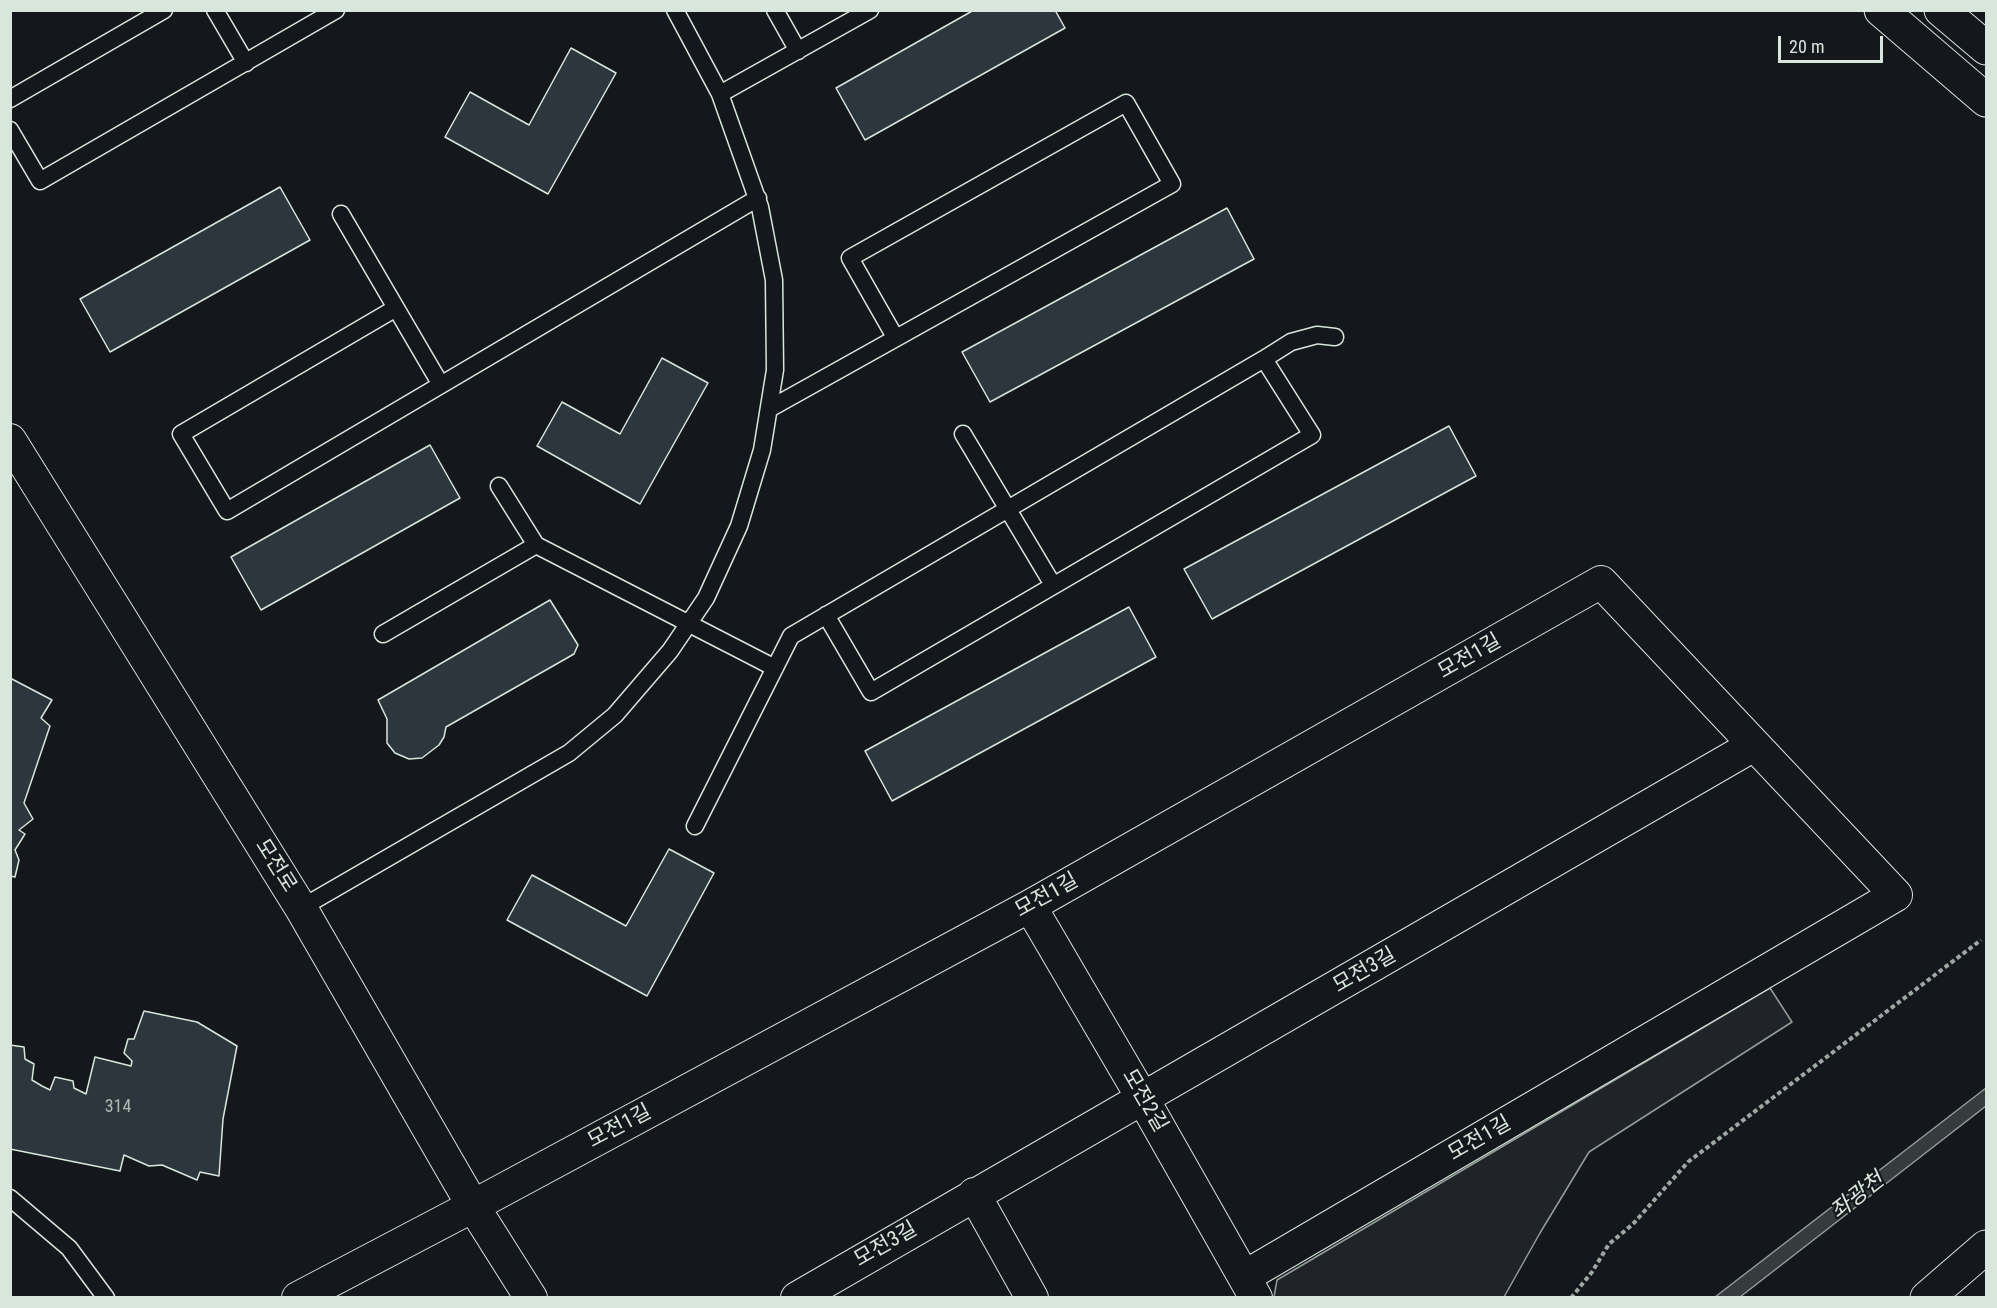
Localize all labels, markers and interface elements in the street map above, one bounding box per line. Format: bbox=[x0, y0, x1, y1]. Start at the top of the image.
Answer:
scale bar bbox=[1781, 24, 1886, 62]
text: 20 m bbox=[1789, 36, 1824, 57]
street label: 모전1길 bbox=[1434, 629, 1506, 685]
street label: 모전로 bbox=[249, 835, 301, 897]
street label: 모전1길 bbox=[1011, 868, 1083, 924]
street label: 모전3길 bbox=[1329, 943, 1401, 999]
street label: 모전2길 bbox=[1116, 1065, 1172, 1137]
house number: 314 bbox=[105, 1096, 131, 1118]
street label: 모전1길 bbox=[584, 1100, 656, 1154]
street label: 모전1길 bbox=[1444, 1111, 1516, 1167]
water label: 좌광천 bbox=[1826, 1168, 1890, 1226]
street label: 모전3길 bbox=[850, 1217, 922, 1273]

